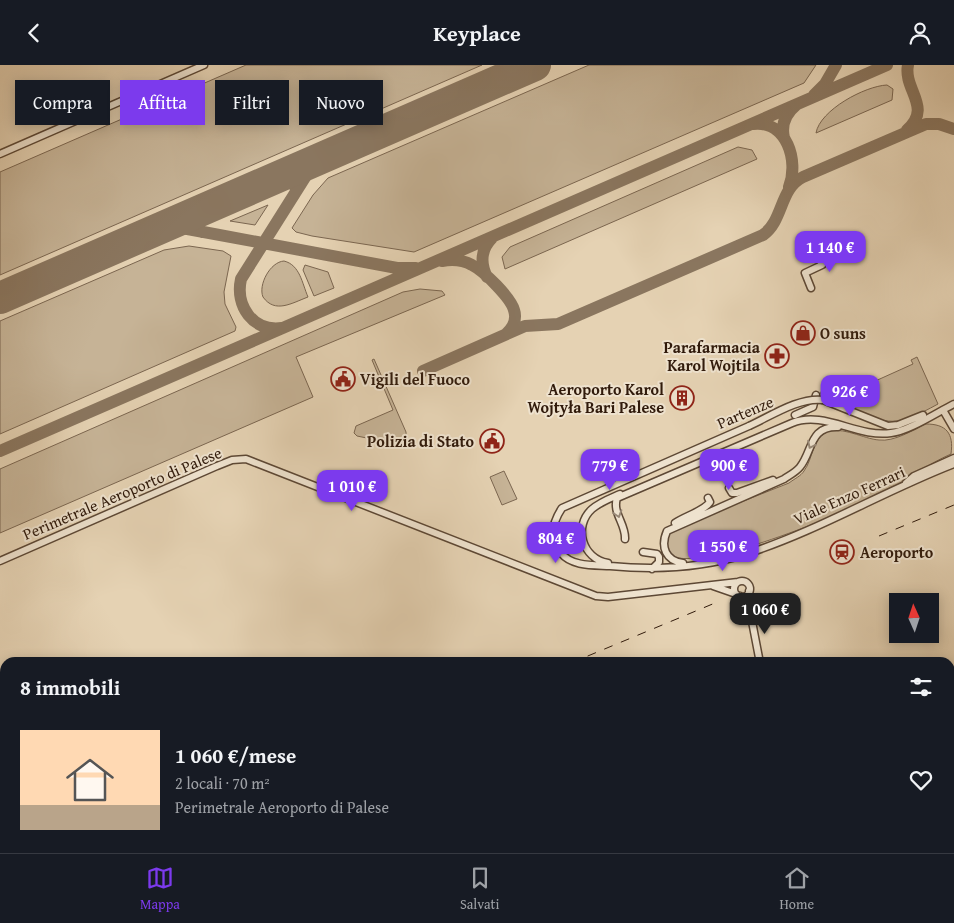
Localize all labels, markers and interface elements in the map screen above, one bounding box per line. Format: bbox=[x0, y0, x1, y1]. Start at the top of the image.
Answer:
text: Keyplace bbox=[433, 17, 521, 49]
icon: back bbox=[20, 19, 48, 47]
icon: person bbox=[906, 19, 934, 47]
chip: Compra bbox=[15, 80, 110, 125]
chip: Affitta bbox=[120, 80, 205, 125]
chip: Filtri bbox=[215, 80, 289, 125]
chip: Nuovo bbox=[299, 80, 383, 125]
pin: 1 140 € bbox=[784, 231, 876, 273]
text: 1 140 € bbox=[806, 235, 854, 259]
shop icon: O suns bbox=[790, 320, 816, 346]
place label: O suns bbox=[820, 321, 866, 345]
place label: Parafarmacia Karol Wojtila bbox=[663, 335, 761, 377]
pharmacy icon: Parafarmacia Karol Wojtila bbox=[764, 343, 790, 369]
public building icon: Vigili del Fuoco bbox=[330, 366, 356, 392]
place label: Vigili del Fuoco bbox=[360, 367, 470, 391]
pin: 926 € bbox=[815, 375, 885, 417]
place label: Aeroporto Karol Wojtyła Bari Palese bbox=[527, 377, 664, 419]
text: 926 € bbox=[832, 379, 868, 403]
building icon: Aeroporto Karol Wojtyła Bari Palese bbox=[669, 385, 695, 411]
street label: Partenze bbox=[713, 389, 777, 435]
public building icon: Polizia di Stato bbox=[479, 428, 505, 454]
place label: Polizia di Stato bbox=[367, 429, 474, 453]
street label: Perimetrale Aeroporto di Palese bbox=[19, 440, 225, 546]
one-way arrow bbox=[807, 440, 817, 449]
pin: 779 € bbox=[575, 449, 645, 491]
pin: 900 € bbox=[694, 449, 764, 491]
text: 779 € bbox=[592, 453, 628, 477]
text: 900 € bbox=[711, 453, 747, 477]
street label: Viale Enzo Ferrari bbox=[789, 459, 909, 530]
pin: 1 010 € bbox=[306, 469, 398, 512]
text: 1 010 € bbox=[328, 474, 376, 498]
one-way arrow bbox=[613, 509, 623, 518]
pin: 804 € bbox=[521, 521, 591, 564]
text: 804 € bbox=[538, 526, 574, 550]
pin: 1 550 € bbox=[677, 529, 769, 572]
text: 1 550 € bbox=[699, 534, 747, 558]
station icon: Aeroporto bbox=[829, 539, 855, 565]
place label: Aeroporto bbox=[860, 540, 934, 564]
pin: 1 060 € bbox=[719, 593, 811, 635]
north arrow bbox=[889, 593, 939, 643]
map controls bbox=[889, 593, 939, 643]
text: 1 060 € bbox=[741, 597, 789, 621]
text: 8 immobili bbox=[20, 672, 120, 703]
icon: filters bbox=[907, 673, 935, 701]
text: 1 060 €/mese bbox=[175, 740, 296, 771]
icon: home bbox=[60, 750, 120, 810]
icon: heart bbox=[907, 766, 935, 794]
text: 2 locali · 70 m² bbox=[175, 771, 270, 795]
text: Perimetrale Aeroporto di Palese bbox=[175, 795, 389, 819]
tab: Mappa bbox=[140, 864, 180, 914]
tab: Salvati bbox=[460, 864, 499, 914]
tab: Home bbox=[780, 864, 814, 914]

